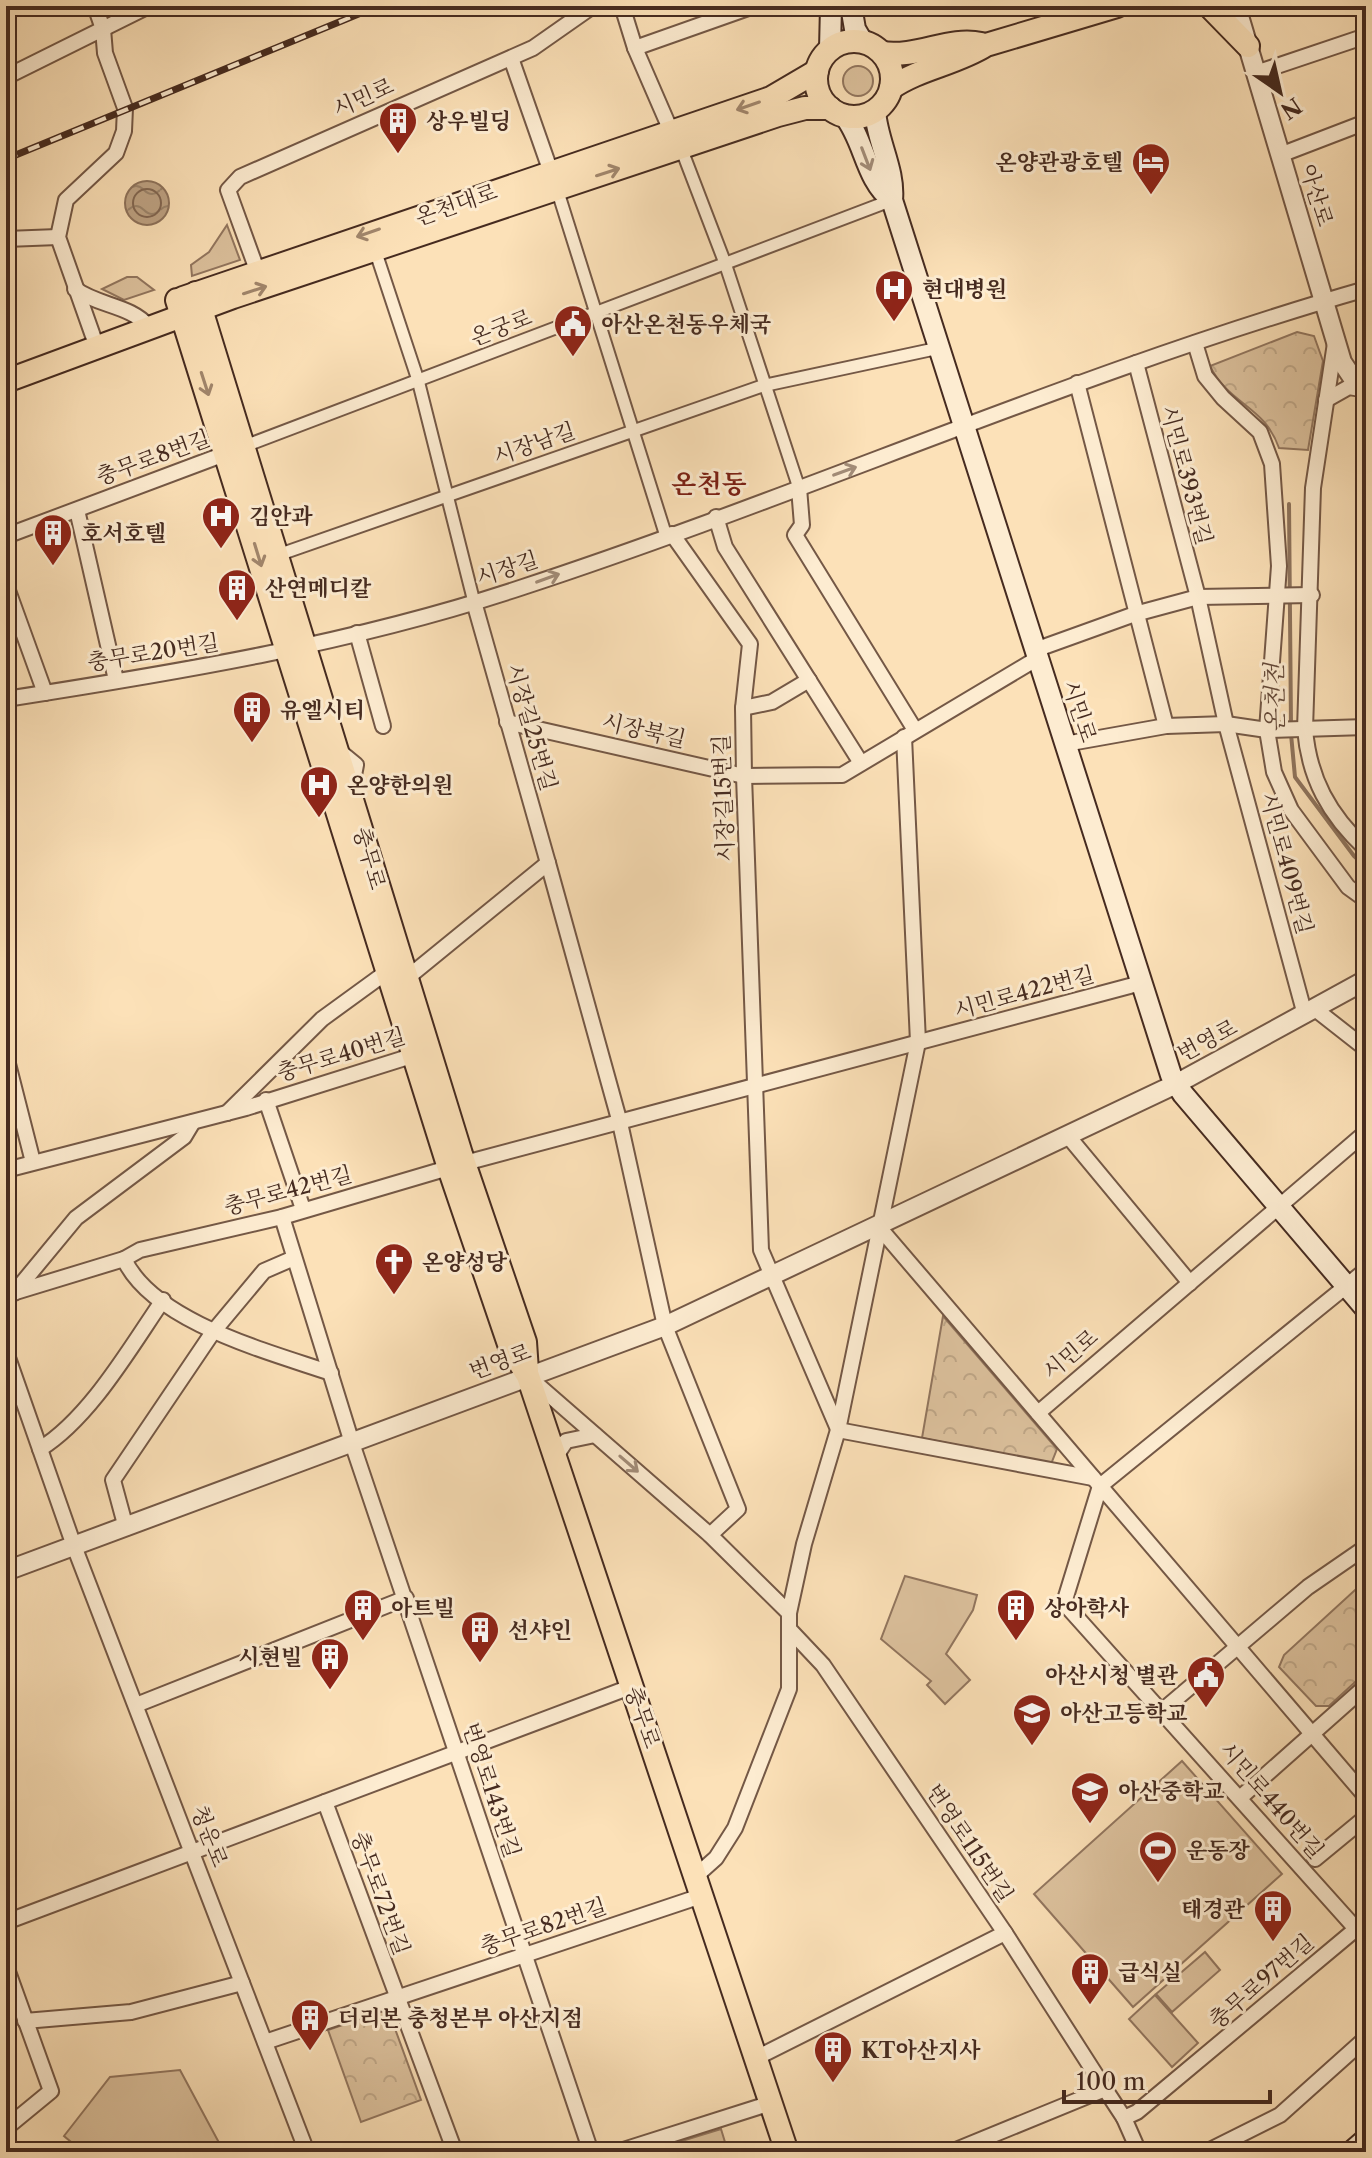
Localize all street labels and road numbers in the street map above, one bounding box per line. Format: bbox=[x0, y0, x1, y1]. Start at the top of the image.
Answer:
street label: 시민로 bbox=[329, 72, 398, 123]
street label: 아산로 bbox=[1294, 161, 1339, 230]
street label: 온천대로 bbox=[412, 178, 501, 231]
street label: 온궁로 bbox=[467, 303, 536, 351]
street label: 시민로393번길 bbox=[1155, 402, 1218, 548]
street label: 시장남길 bbox=[490, 417, 579, 470]
street label: 충무로8번길 bbox=[93, 424, 214, 491]
street label: 시장길 bbox=[473, 546, 542, 591]
street label: 충무로20번길 bbox=[85, 629, 221, 676]
street label: 시장길25번길 bbox=[501, 661, 563, 794]
street label: 시민로 bbox=[1057, 677, 1102, 746]
street label: 시장북길 bbox=[599, 708, 688, 753]
street label: 시장길15번길 bbox=[708, 734, 739, 862]
street label: 시민로409번길 bbox=[1255, 789, 1318, 937]
street label: 충무로 bbox=[348, 824, 391, 893]
street label: 시민로422번길 bbox=[951, 961, 1097, 1024]
street label: 번영로 bbox=[1173, 1014, 1242, 1067]
street label: 충무로40번길 bbox=[274, 1022, 409, 1087]
street label: 충무로42번길 bbox=[221, 1160, 355, 1221]
street label: 시민로 bbox=[1037, 1324, 1103, 1385]
street label: 번영로 bbox=[466, 1338, 535, 1385]
street label: 충무로 bbox=[619, 1683, 666, 1752]
street label: 번영로143번길 bbox=[457, 1719, 526, 1861]
street label: 시민로440번길 bbox=[1214, 1737, 1330, 1864]
street label: 번영로115번길 bbox=[920, 1779, 1019, 1908]
street label: 청운로 bbox=[186, 1802, 234, 1871]
street label: 충무로72번길 bbox=[346, 1828, 415, 1959]
street label: 충무로82번길 bbox=[476, 1892, 610, 1961]
street label: 충무로97번길 bbox=[1203, 1929, 1319, 2034]

